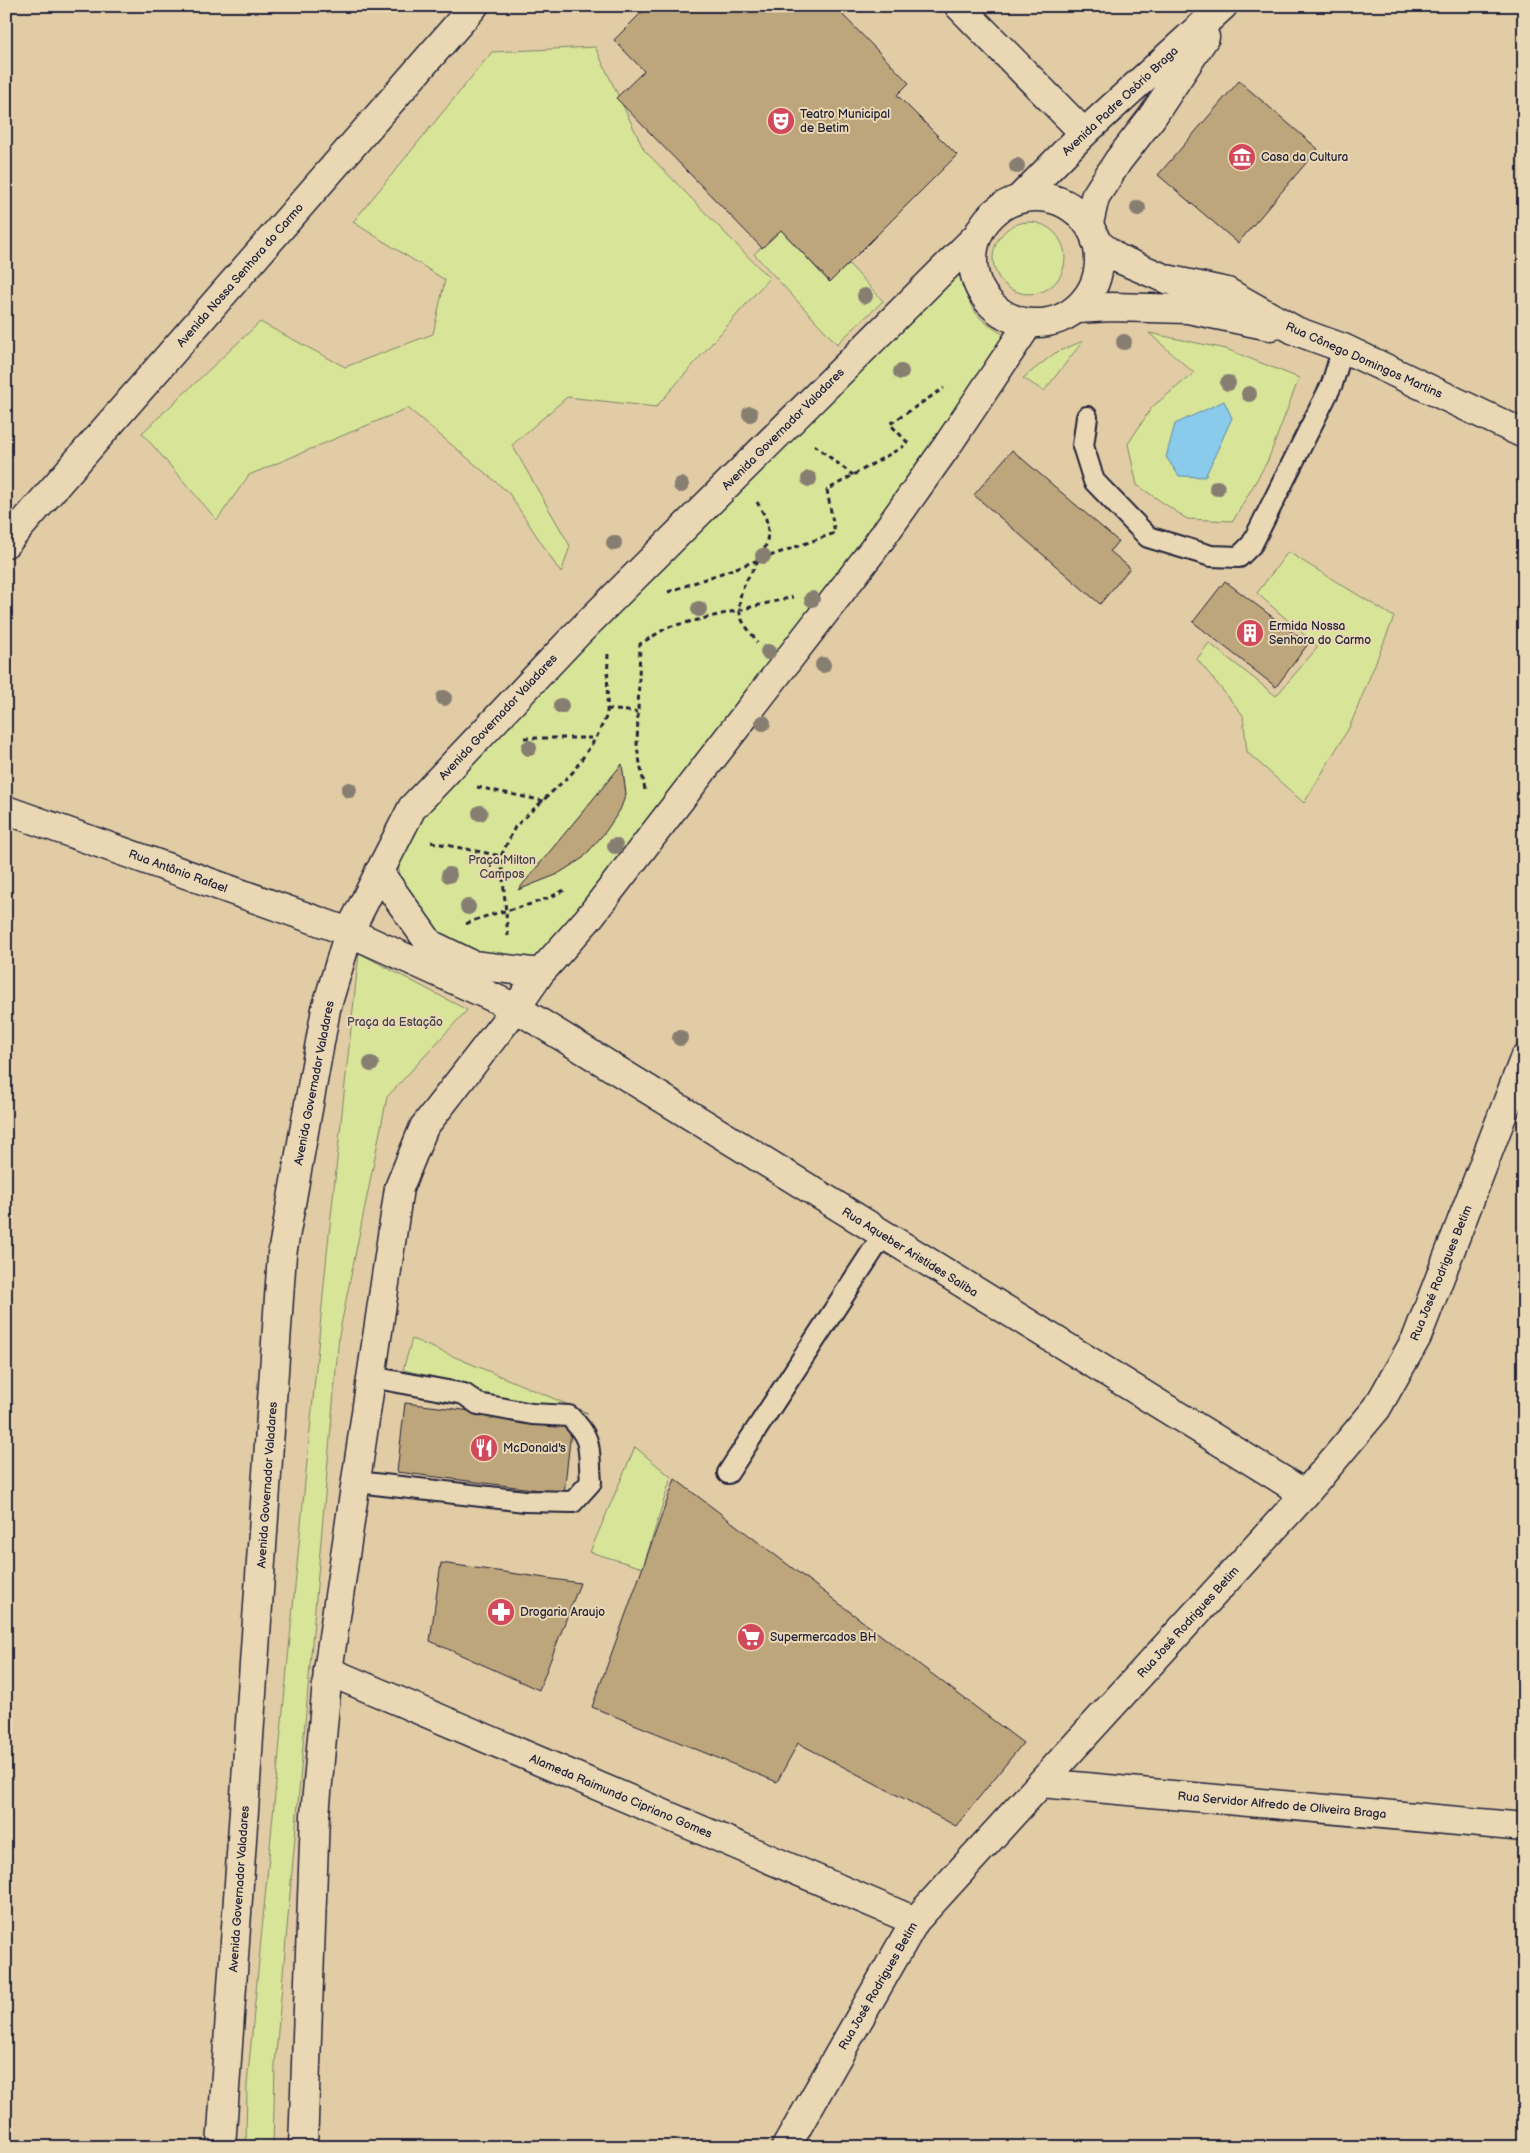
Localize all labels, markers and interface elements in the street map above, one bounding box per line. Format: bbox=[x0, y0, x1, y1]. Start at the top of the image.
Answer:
street label: Avenida Padre Osório Braga bbox=[1059, 43, 1182, 159]
theatre icon: Teatro Municipal de Betim bbox=[766, 106, 796, 136]
place label: Teatro Municipal de Betim bbox=[800, 107, 890, 136]
museum icon: Casa da Cultura bbox=[1227, 142, 1257, 172]
place label: Casa da Cultura bbox=[1261, 150, 1348, 165]
street label: Avenida Nossa Senhora do Carmo bbox=[174, 200, 307, 350]
street label: Rua Cônego Domingos Martins bbox=[1283, 319, 1445, 402]
street label: Avenida Governador Valadares bbox=[719, 365, 848, 494]
building icon: Ermida Nossa Senhora do Carmo bbox=[1235, 618, 1265, 648]
place label: Ermida Nossa Senhora do Carmo bbox=[1269, 619, 1371, 648]
street label: Avenida Governador Valadares bbox=[436, 651, 561, 784]
street label: Rua Antônio Rafael bbox=[126, 847, 229, 896]
park label: Praça Milton Campos bbox=[468, 853, 536, 882]
street label: Avenida Governador Valadares bbox=[291, 1000, 338, 1167]
park label: Praça da Estação bbox=[347, 1015, 443, 1030]
street label: Rua José Rodrigues Betim bbox=[1407, 1203, 1476, 1343]
street label: Rua Aqueber Aristides Saliba bbox=[839, 1204, 981, 1301]
street label: Avenida Governador Valadares bbox=[254, 1401, 281, 1569]
restaurant icon: McDonald's bbox=[469, 1433, 499, 1463]
place label: McDonald's bbox=[503, 1441, 566, 1456]
street label: Rua José Rodrigues Betim bbox=[1134, 1563, 1242, 1681]
pharmacy icon: Drogaria Araujo bbox=[486, 1597, 516, 1627]
place label: Drogaria Araujo bbox=[520, 1605, 605, 1620]
supermarket icon: Supermercados BH bbox=[736, 1622, 766, 1652]
place label: Supermercados BH bbox=[770, 1630, 877, 1645]
street label: Alameda Raimundo Cipriano Gomes bbox=[527, 1751, 714, 1842]
street label: Rua Servidor Alfredo de Oliveira Braga bbox=[1177, 1789, 1387, 1822]
street label: Avenida Governador Valadares bbox=[226, 1805, 253, 1973]
street label: Rua José Rodrigues Betim bbox=[836, 1920, 921, 2053]

